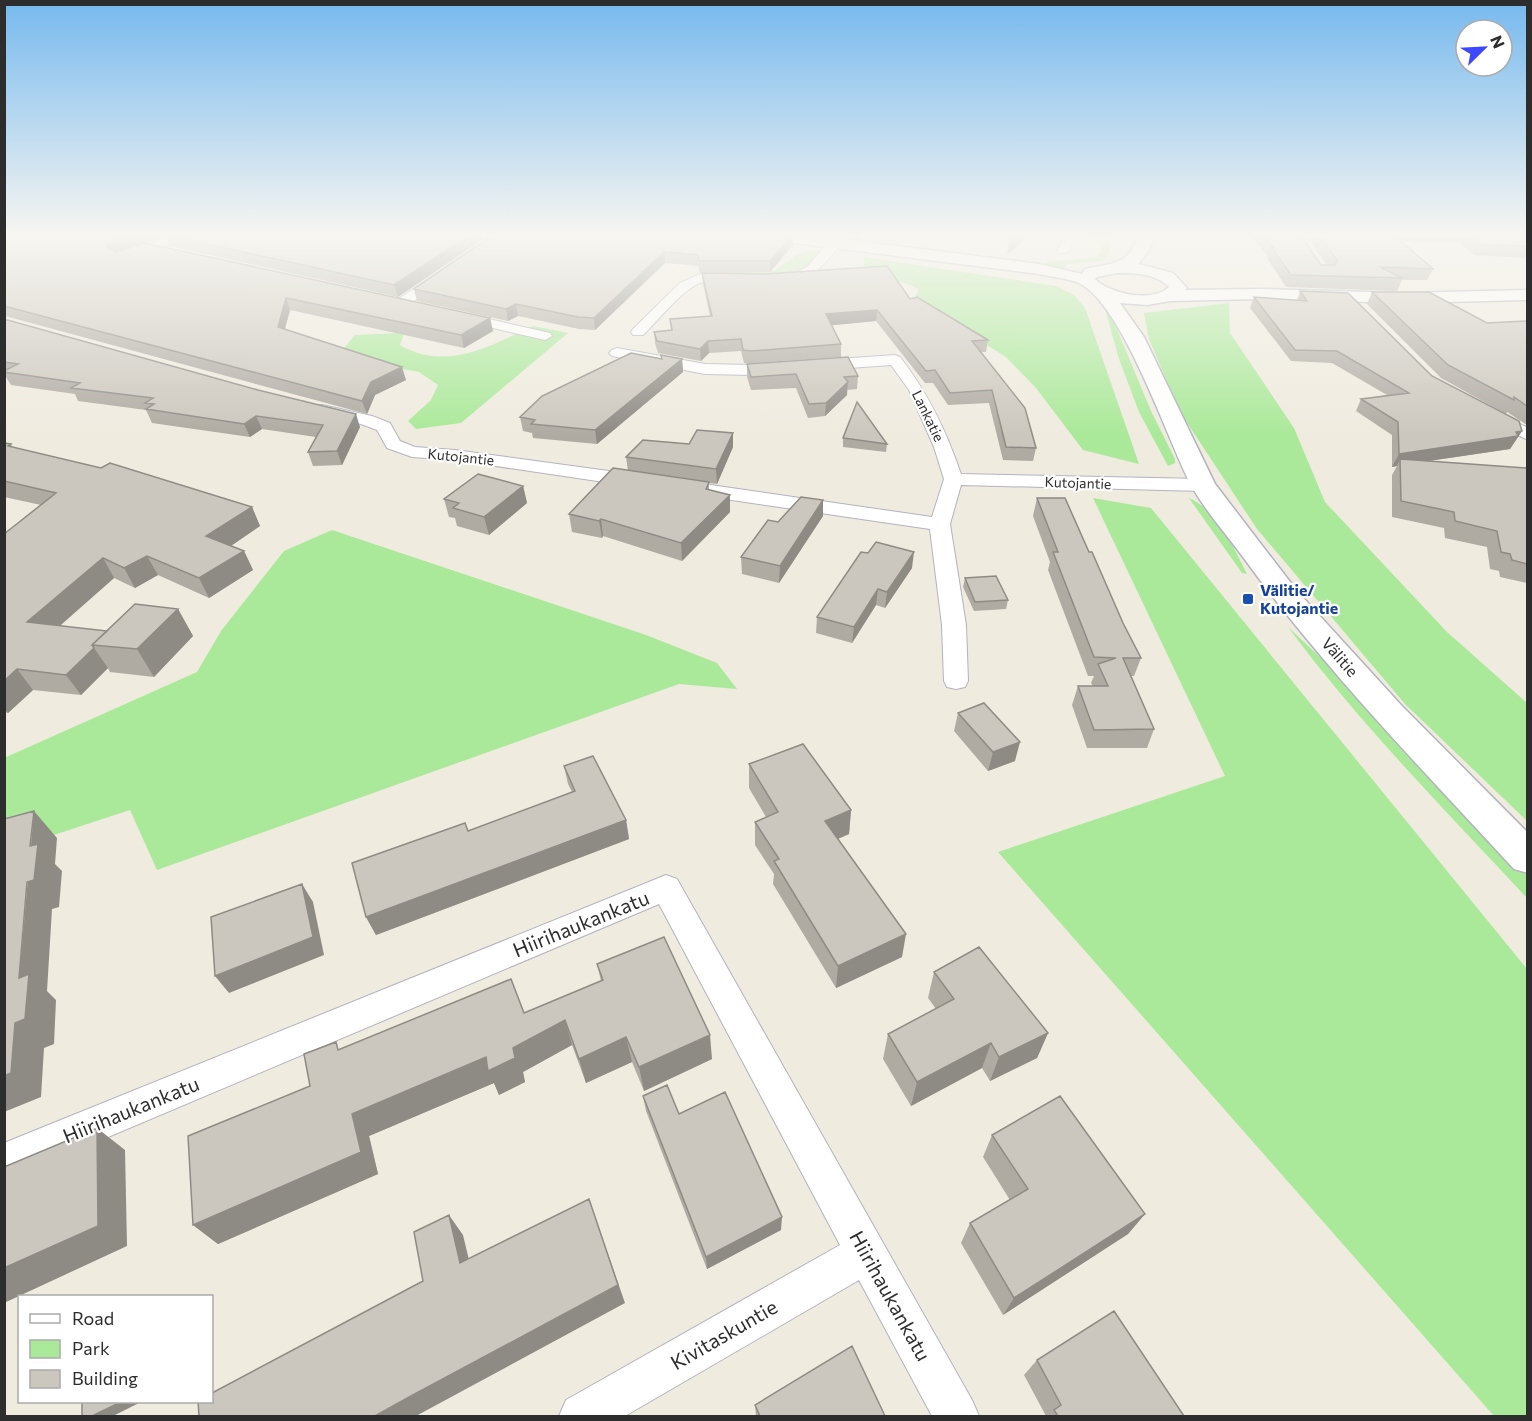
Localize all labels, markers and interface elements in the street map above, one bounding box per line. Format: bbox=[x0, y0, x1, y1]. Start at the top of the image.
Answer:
north arrow bbox=[1454, 18, 1514, 78]
text: N bbox=[1487, 32, 1509, 51]
street label: Lankatie bbox=[909, 387, 948, 444]
street label: Kutojantie bbox=[427, 445, 495, 468]
street label: Kutojantie bbox=[1044, 473, 1112, 492]
place label: Välitie/ Kutojantie bbox=[1260, 580, 1338, 617]
marker: Välitie/ Kutojantie bbox=[1241, 592, 1255, 606]
street label: Välitie bbox=[1318, 633, 1363, 680]
street label: Hiirihaukankatu bbox=[509, 885, 652, 961]
street label: Hiirihaukankatu bbox=[59, 1071, 202, 1147]
street label: Hiirihaukankatu bbox=[845, 1226, 936, 1365]
street label: Kivitaskuntie bbox=[666, 1294, 781, 1374]
legend bbox=[18, 1295, 213, 1403]
text: Road bbox=[72, 1307, 114, 1329]
text: Park bbox=[72, 1337, 110, 1359]
text: Building bbox=[72, 1367, 138, 1389]

